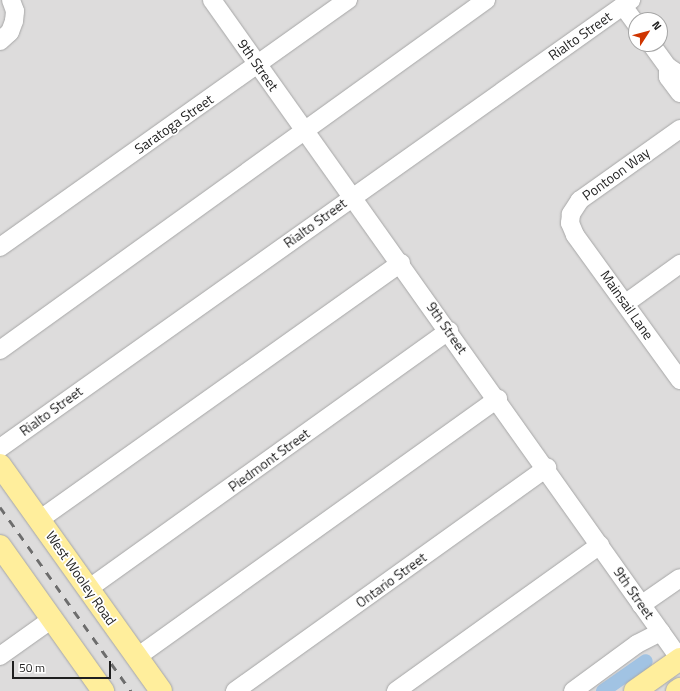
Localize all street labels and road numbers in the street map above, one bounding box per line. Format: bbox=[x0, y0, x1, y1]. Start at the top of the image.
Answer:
street label: Rialto Street bbox=[545, 8, 615, 64]
street label: 9th Street bbox=[234, 36, 282, 94]
street label: Saratoga Street bbox=[131, 91, 217, 157]
street label: Pontoon Way bbox=[579, 144, 653, 204]
street label: Rialto Street bbox=[280, 195, 350, 251]
street label: Mainsail Lane bbox=[597, 267, 657, 343]
street label: 9th Street bbox=[423, 299, 471, 357]
street label: Rialto Street bbox=[16, 383, 86, 439]
street label: Piedmont Street bbox=[225, 425, 313, 495]
street label: West Wooley Road bbox=[42, 528, 120, 628]
street label: Ontario Street bbox=[352, 549, 430, 611]
street label: 9th Street bbox=[610, 564, 658, 622]

